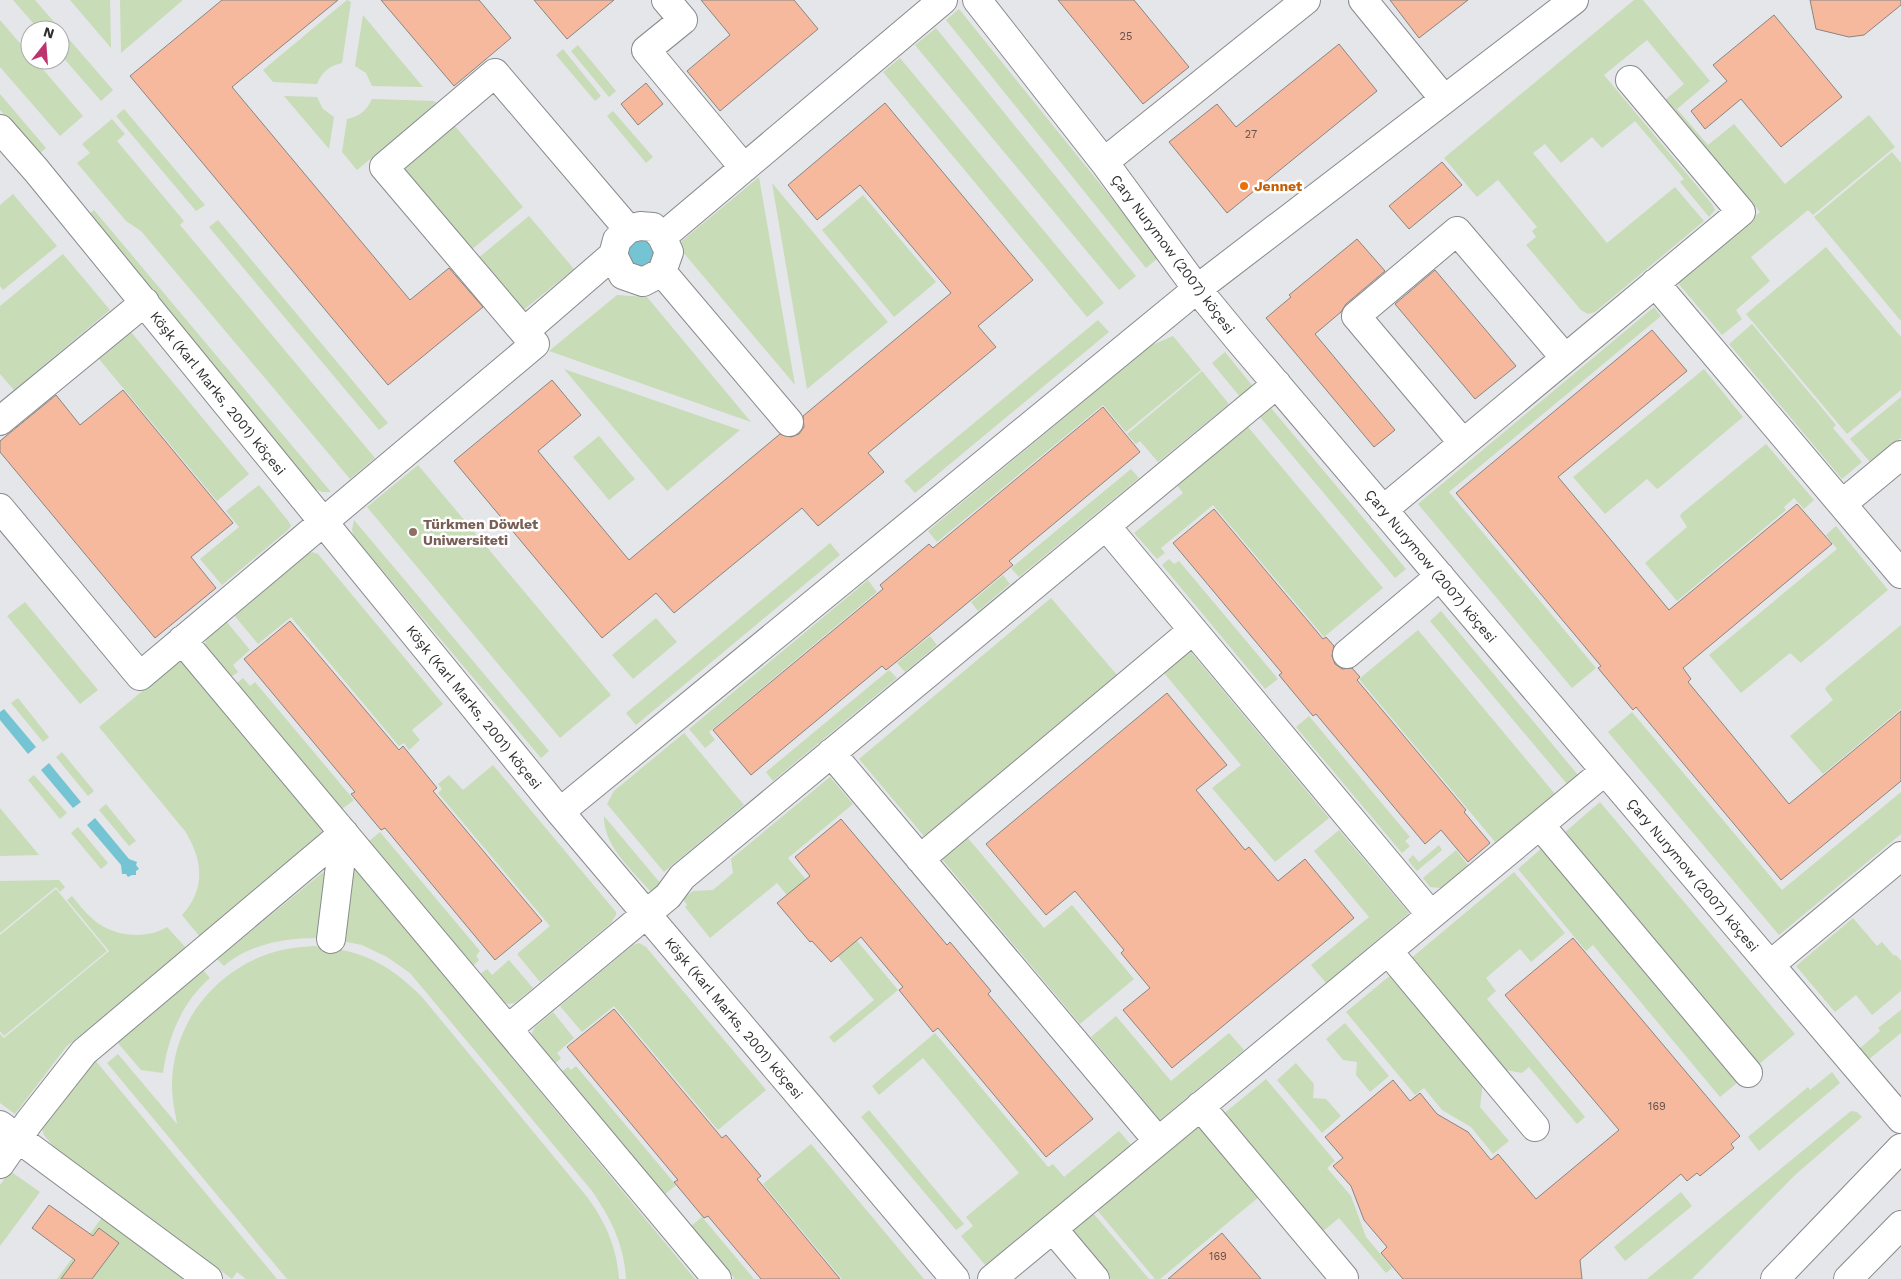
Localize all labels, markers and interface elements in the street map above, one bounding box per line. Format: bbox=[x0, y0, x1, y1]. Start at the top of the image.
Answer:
north arrow bbox=[20, 20, 70, 70]
text: N bbox=[42, 23, 56, 42]
house number: 25 bbox=[1120, 30, 1132, 43]
house number: 27 bbox=[1245, 128, 1257, 141]
street label: Çary Nurymow (2007) köçesi bbox=[1108, 171, 1238, 337]
place label: Jennet bbox=[1254, 178, 1302, 194]
marker: Jennet bbox=[1238, 180, 1250, 192]
street label: Köşk (Karl Marks, 2001) köçesi bbox=[147, 308, 289, 478]
street label: Çary Nurymow (2007) köçesi bbox=[1362, 486, 1500, 646]
place label: Türkmen Döwlet Uniwersiteti bbox=[423, 516, 538, 548]
marker: Türkmen Döwlet Uniwersiteti bbox=[407, 526, 419, 538]
street label: Köşk (Karl Marks, 2001) köçesi bbox=[403, 622, 545, 792]
street label: Çary Nurymow (2007) köçesi bbox=[1624, 795, 1762, 955]
street label: Köşk (Karl Marks, 2001) köçesi bbox=[662, 934, 806, 1102]
house number: 169 bbox=[1648, 1100, 1666, 1113]
house number: 169 bbox=[1209, 1250, 1227, 1263]

